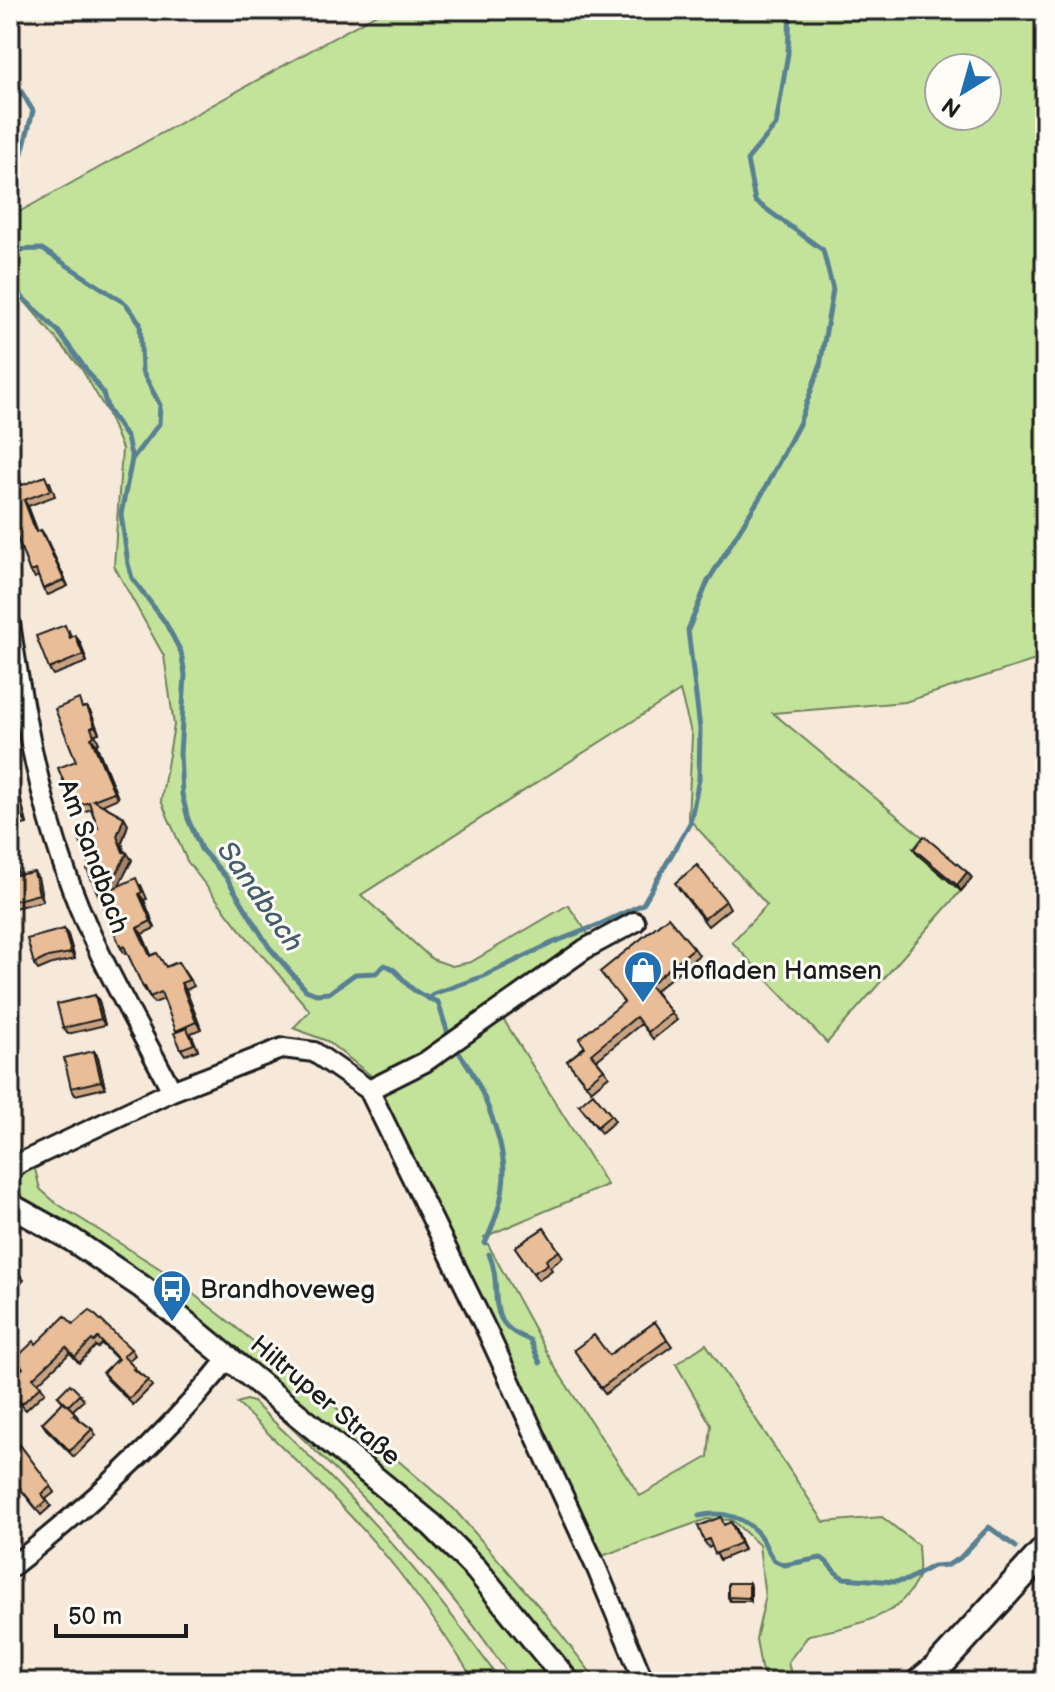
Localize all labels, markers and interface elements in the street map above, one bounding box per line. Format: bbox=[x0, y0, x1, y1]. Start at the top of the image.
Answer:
north arrow bbox=[923, 52, 1003, 132]
text: N bbox=[937, 91, 967, 123]
street label: Am Sandbach bbox=[50, 775, 135, 938]
water label: Sandbach bbox=[210, 835, 310, 958]
shop icon: Hofladen Hamsen bbox=[622, 949, 664, 1004]
place label: Hofladen Hamsen bbox=[671, 956, 882, 987]
bus stop icon: Brandhoveweg bbox=[151, 1268, 193, 1323]
place label: Brandhoveweg bbox=[200, 1275, 375, 1306]
street label: Hiltruper Straße bbox=[244, 1329, 406, 1473]
scale bar bbox=[56, 1588, 186, 1638]
text: 50 m bbox=[68, 1602, 122, 1631]

